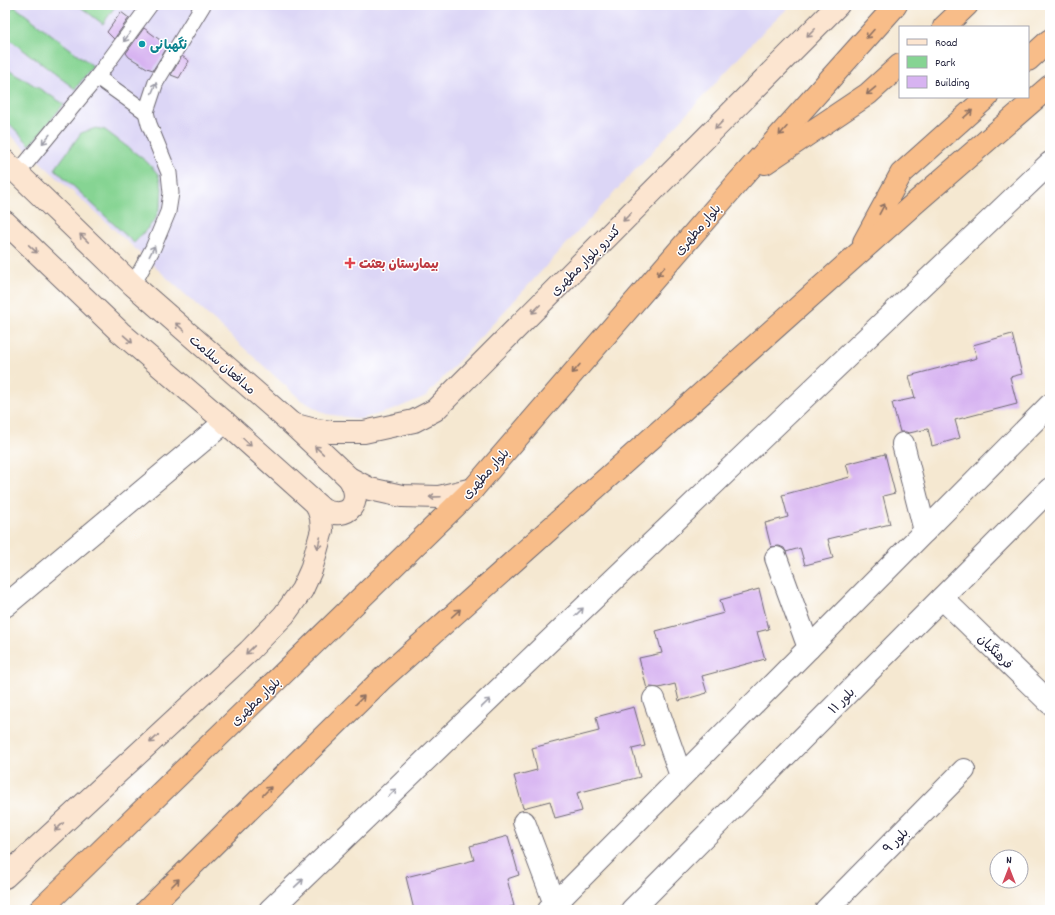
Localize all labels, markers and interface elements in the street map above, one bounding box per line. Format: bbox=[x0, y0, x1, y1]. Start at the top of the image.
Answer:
legend bbox=[899, 26, 1029, 98]
one-way arrow bbox=[806, 28, 816, 38]
one-way arrow bbox=[866, 29, 875, 39]
one-way arrow bbox=[123, 31, 131, 42]
text: Road bbox=[935, 35, 957, 52]
place label: نگهبانی bbox=[150, 36, 187, 56]
marker: نگهبانی bbox=[137, 39, 147, 49]
text: Park bbox=[935, 55, 956, 72]
text: Building bbox=[935, 75, 970, 92]
one-way arrow bbox=[151, 82, 158, 94]
one-way arrow bbox=[865, 86, 876, 95]
one-way arrow bbox=[963, 109, 973, 118]
one-way arrow bbox=[714, 120, 724, 130]
one-way arrow bbox=[779, 126, 788, 136]
one-way arrow bbox=[42, 133, 51, 144]
street label: بلوار مطهری bbox=[671, 201, 727, 261]
one-way arrow bbox=[879, 203, 886, 215]
one-way arrow bbox=[623, 212, 632, 222]
street label: کندرو بلوار مطهری bbox=[547, 222, 627, 301]
one-way arrow bbox=[79, 234, 89, 243]
one-way arrow bbox=[28, 245, 38, 254]
one-way arrow bbox=[148, 245, 156, 257]
place label: بیمارستان بعثت bbox=[359, 256, 439, 275]
marker: بیمارستان بعثت bbox=[344, 257, 356, 269]
one-way arrow bbox=[656, 266, 666, 276]
one-way arrow bbox=[531, 304, 541, 314]
one-way arrow bbox=[175, 322, 185, 331]
street label: مدافعان سلامت bbox=[184, 332, 259, 400]
one-way arrow bbox=[122, 334, 133, 343]
one-way arrow bbox=[571, 364, 581, 374]
one-way arrow bbox=[242, 437, 252, 447]
one-way arrow bbox=[314, 445, 324, 454]
street label: بلوار مطهری bbox=[459, 445, 515, 504]
one-way arrow bbox=[429, 493, 442, 500]
one-way arrow bbox=[315, 536, 322, 549]
one-way arrow bbox=[451, 608, 461, 617]
one-way arrow bbox=[574, 608, 584, 617]
street label: فرهنگیان bbox=[972, 631, 1016, 675]
one-way arrow bbox=[245, 645, 255, 655]
street label: بلوار مطهری bbox=[227, 674, 286, 732]
street label: بلور ۱۱ bbox=[825, 684, 860, 719]
one-way arrow bbox=[355, 695, 365, 705]
one-way arrow bbox=[481, 698, 491, 707]
one-way arrow bbox=[149, 734, 159, 743]
one-way arrow bbox=[262, 787, 272, 796]
one-way arrow bbox=[387, 788, 397, 798]
one-way arrow bbox=[54, 822, 64, 832]
street label: بلور ۹ bbox=[879, 824, 914, 859]
north arrow bbox=[989, 849, 1029, 889]
text: N bbox=[1006, 853, 1012, 869]
one-way arrow bbox=[170, 878, 180, 888]
one-way arrow bbox=[294, 879, 304, 888]

